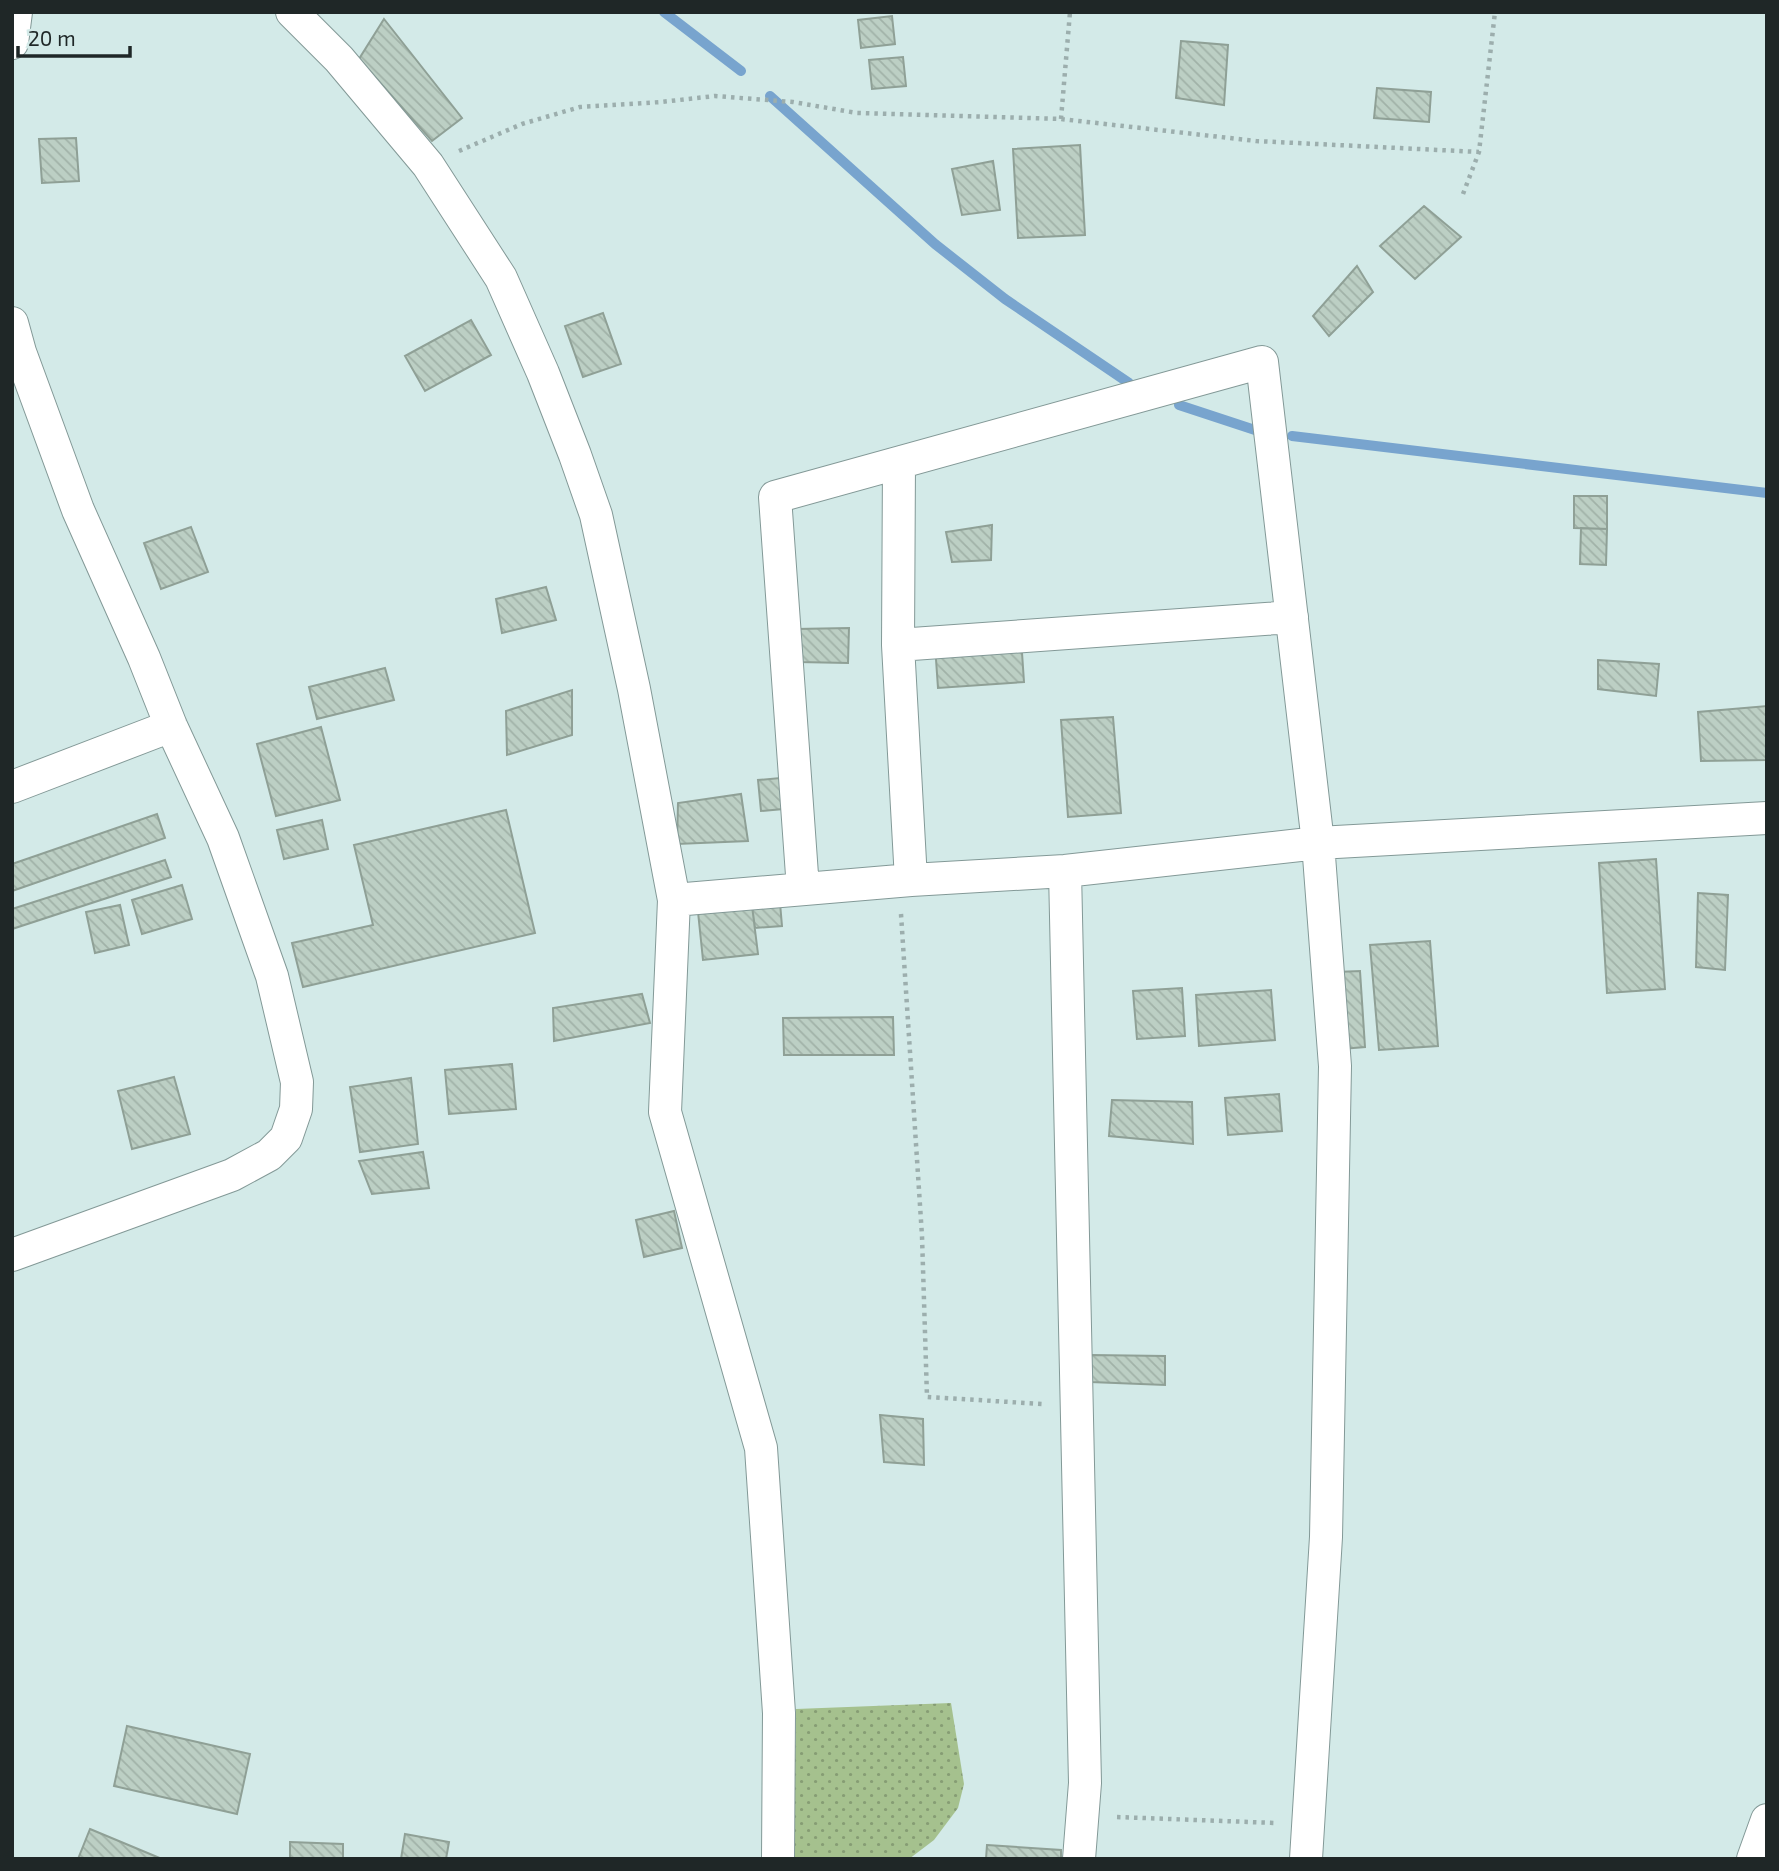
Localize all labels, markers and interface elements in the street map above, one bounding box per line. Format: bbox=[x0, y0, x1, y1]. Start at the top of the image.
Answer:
scale bar bbox=[18, 14, 130, 58]
text: 20 m bbox=[28, 25, 76, 50]

